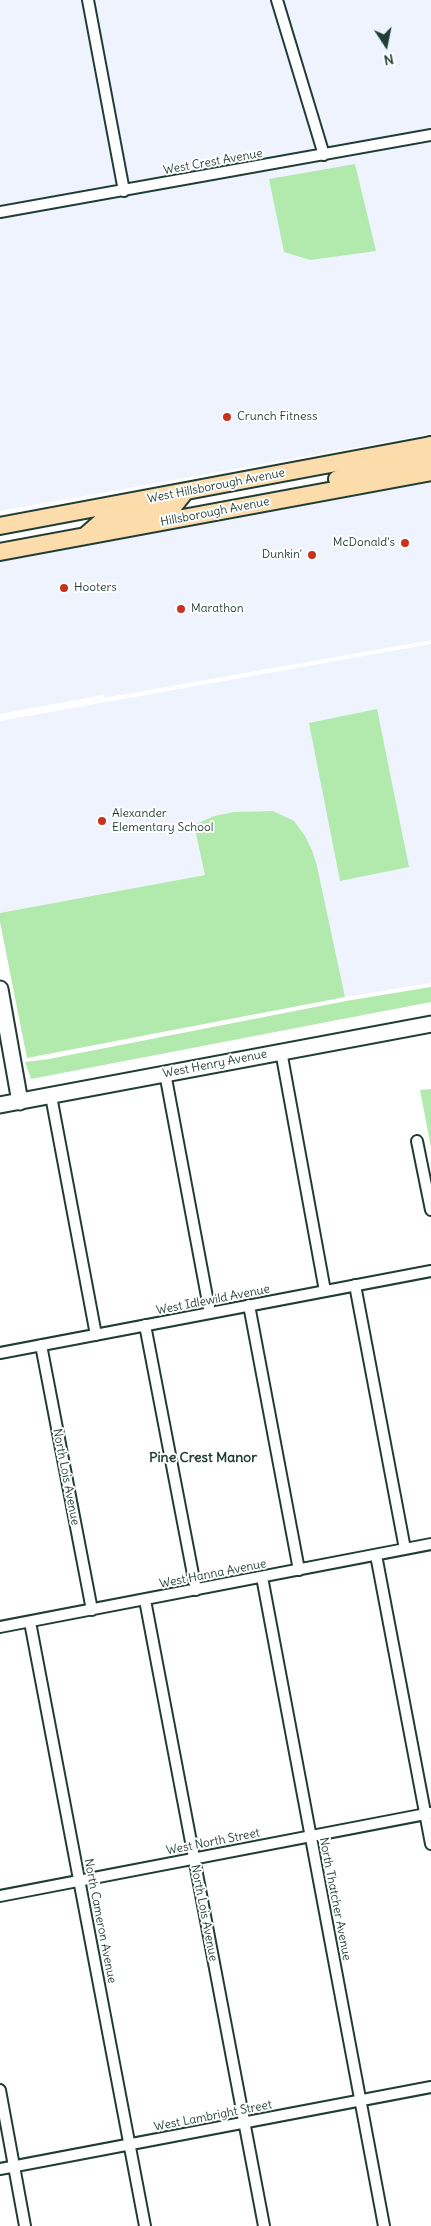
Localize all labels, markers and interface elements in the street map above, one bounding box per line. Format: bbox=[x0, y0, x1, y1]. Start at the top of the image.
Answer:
north arrow bbox=[361, 20, 411, 70]
text: N bbox=[382, 50, 395, 69]
street label: West Crest Avenue bbox=[162, 146, 264, 178]
place label: Crunch Fitness bbox=[237, 410, 317, 424]
marker: Crunch Fitness bbox=[221, 411, 233, 423]
street label: West Hillsborough Avenue bbox=[146, 466, 286, 506]
street label: Hillsborough Avenue bbox=[159, 494, 271, 530]
place label: McDonald's bbox=[333, 536, 395, 550]
marker: McDonald's bbox=[399, 537, 411, 549]
place label: Dunkin' bbox=[262, 548, 302, 562]
marker: Dunkin' bbox=[306, 549, 318, 561]
place label: Hooters bbox=[74, 581, 117, 595]
marker: Hooters bbox=[58, 582, 70, 594]
place label: Marathon bbox=[191, 602, 244, 616]
marker: Marathon bbox=[175, 603, 187, 615]
place label: Alexander Elementary School bbox=[112, 807, 213, 835]
marker: Alexander Elementary School bbox=[96, 815, 108, 827]
street label: West Henry Avenue bbox=[162, 1047, 268, 1081]
street label: West Idlewild Avenue bbox=[155, 1282, 271, 1318]
street label: North Lois Avenue bbox=[50, 1428, 82, 1526]
district label: Pine Crest Manor bbox=[149, 1450, 257, 1466]
street label: West Hanna Avenue bbox=[158, 1557, 268, 1591]
street label: West North Street bbox=[165, 1826, 261, 1858]
street label: North Thatcher Avenue bbox=[316, 1836, 354, 1962]
street label: North Cameron Avenue bbox=[81, 1857, 119, 1985]
street label: North Lois Avenue bbox=[188, 1864, 220, 1962]
street label: West Lambright Street bbox=[153, 2098, 273, 2134]

